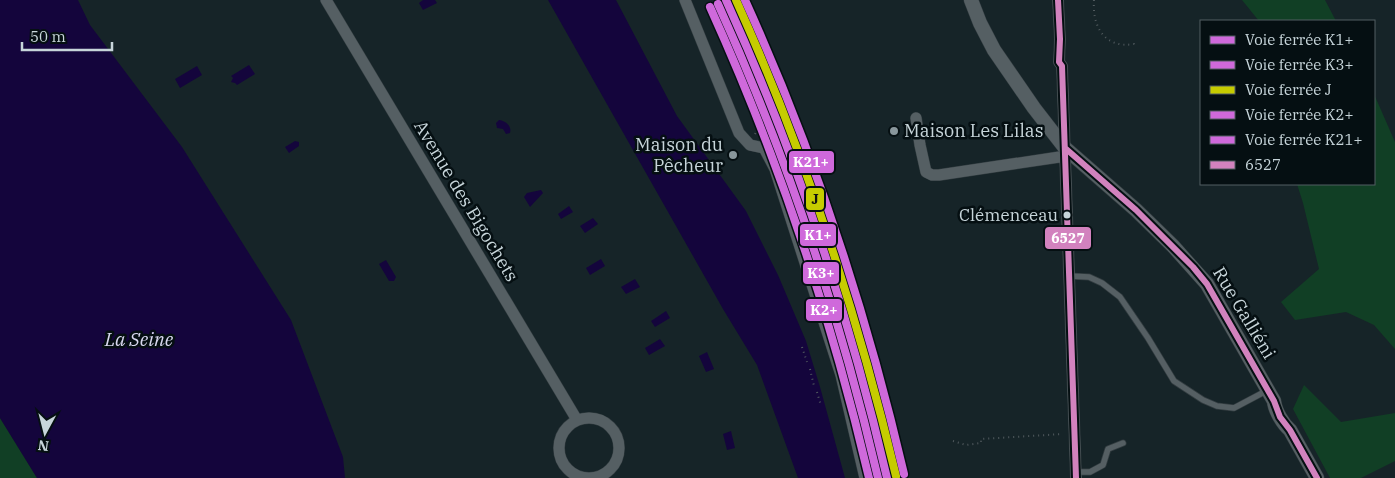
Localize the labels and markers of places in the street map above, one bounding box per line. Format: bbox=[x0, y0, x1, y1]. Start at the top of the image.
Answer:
place label: Maison Les Lilas bbox=[904, 119, 1043, 142]
marker: Maison Les Lilas bbox=[888, 125, 900, 137]
place label: Maison du Pêcheur bbox=[635, 133, 723, 177]
marker: Maison du Pêcheur bbox=[727, 149, 739, 161]
place label: Clémenceau bbox=[959, 204, 1058, 226]
marker: Clémenceau bbox=[1062, 210, 1072, 220]

